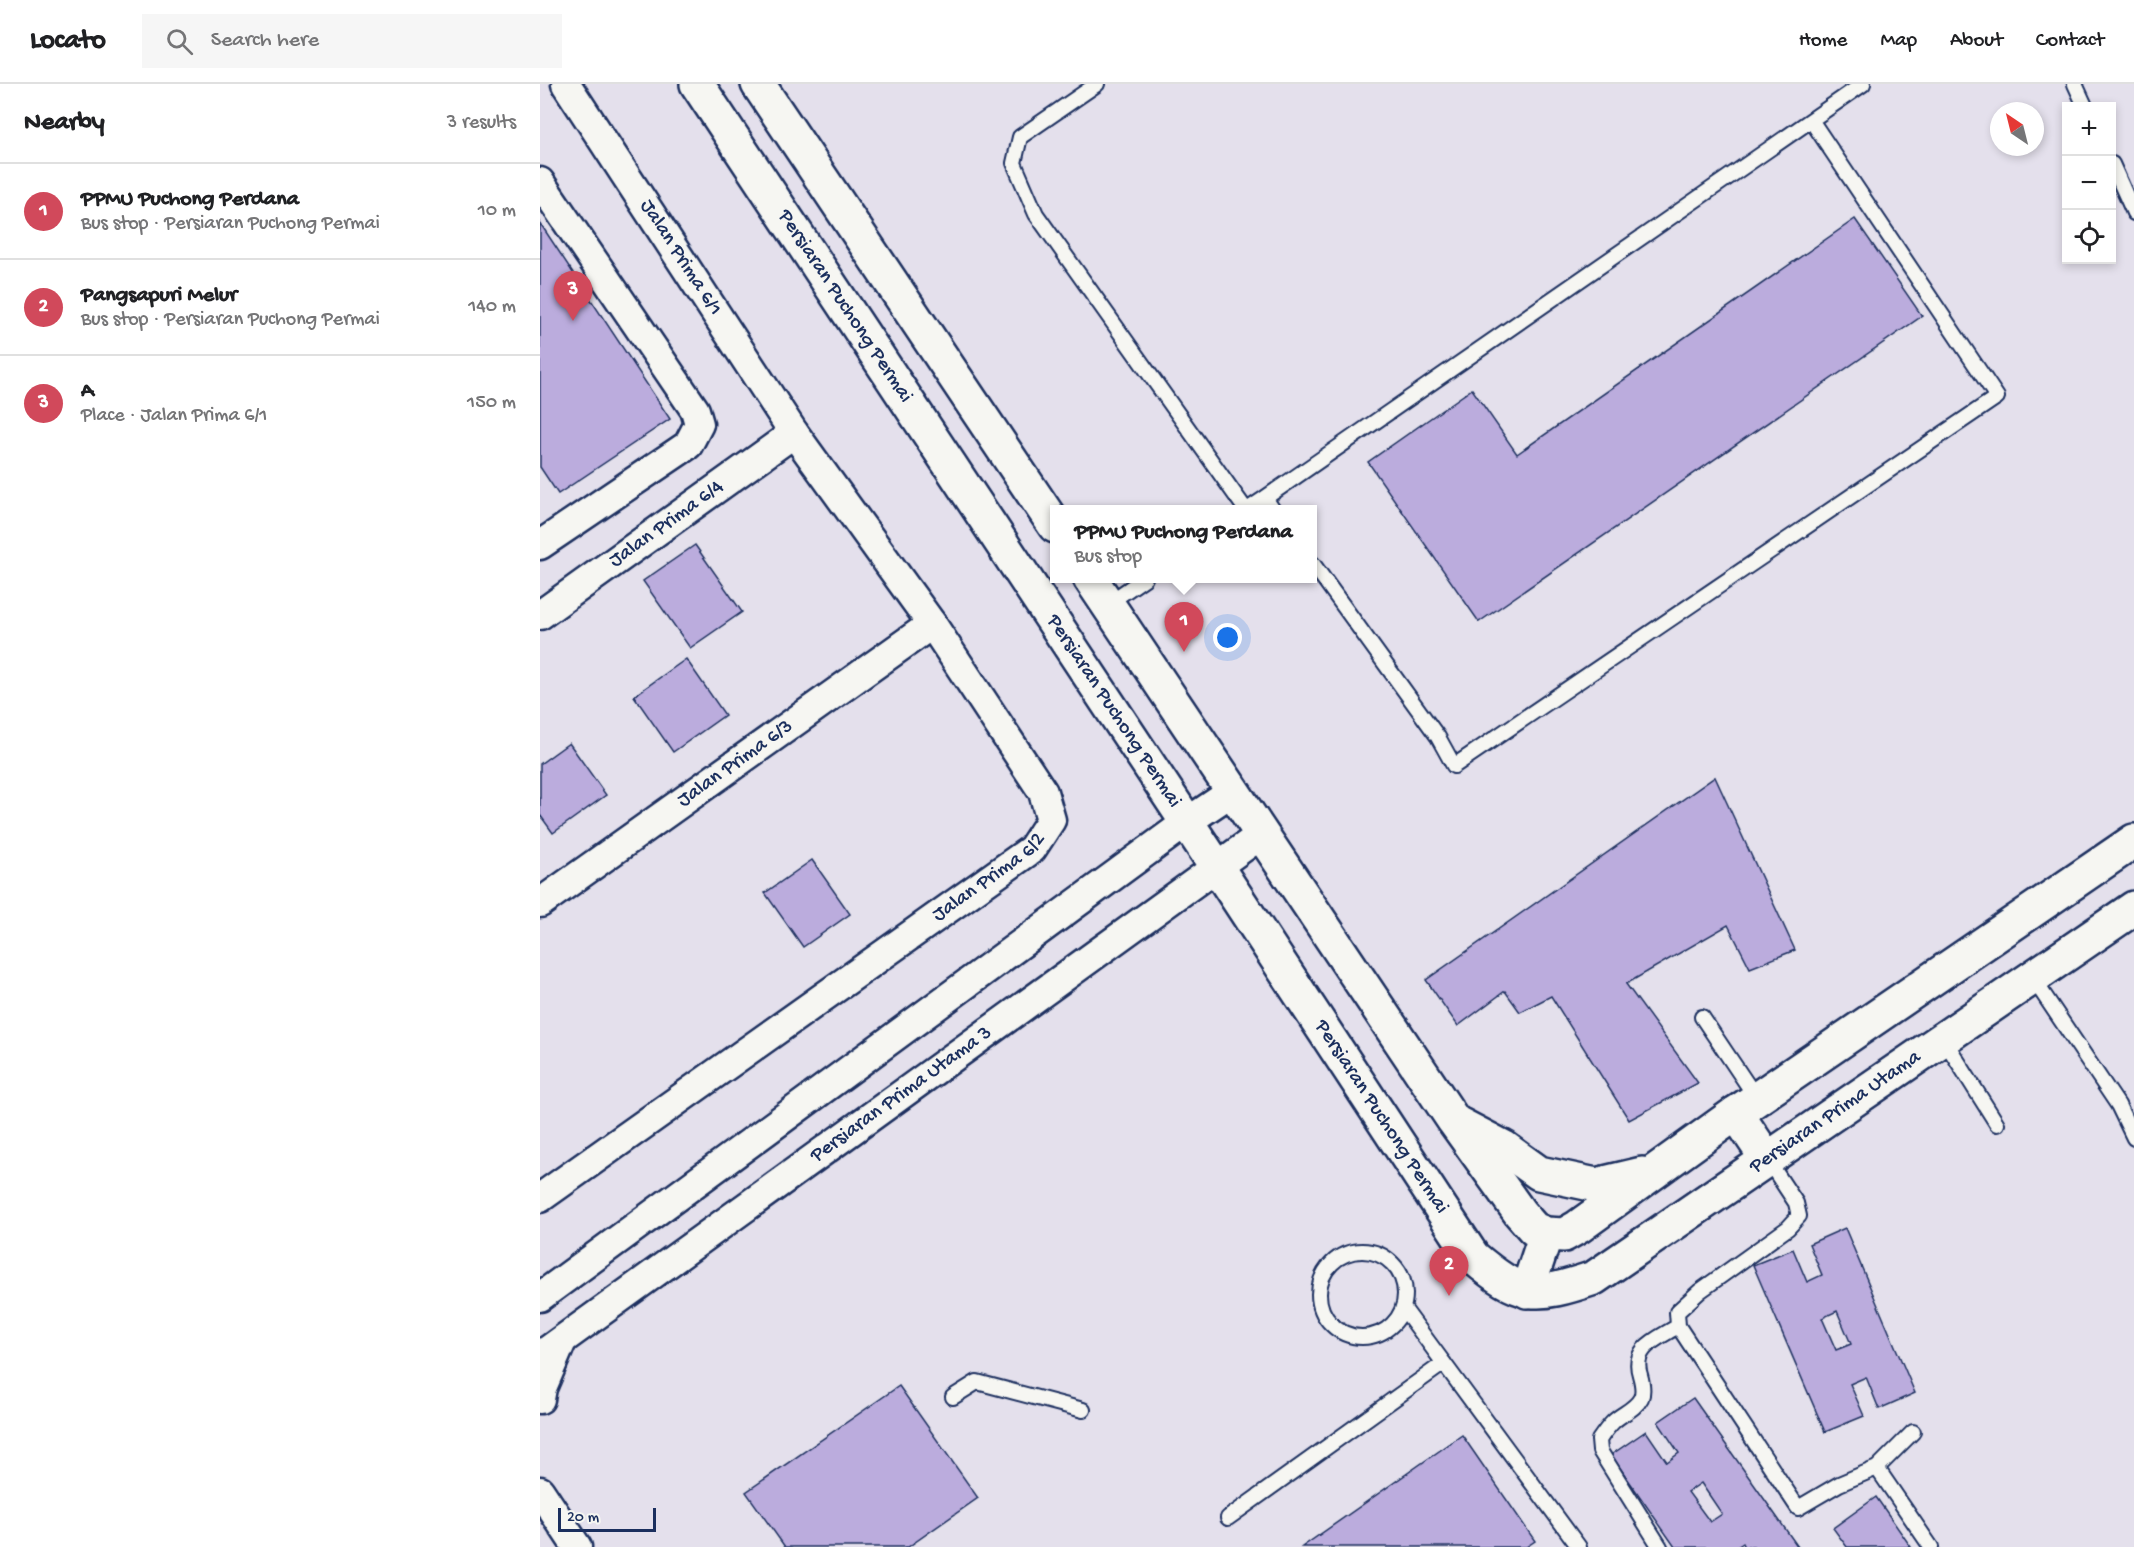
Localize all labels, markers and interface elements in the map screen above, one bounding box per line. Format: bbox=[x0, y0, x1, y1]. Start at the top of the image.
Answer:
search box bbox=[142, 14, 562, 68]
text: Locato bbox=[30, 25, 106, 58]
icon: search bbox=[163, 25, 196, 58]
text: Search here bbox=[211, 28, 319, 54]
text: Home bbox=[1799, 29, 1847, 54]
text: Map bbox=[1880, 29, 1917, 54]
text: About bbox=[1950, 29, 2003, 54]
text: Contact bbox=[2036, 29, 2104, 54]
north arrow bbox=[1990, 102, 2044, 156]
map controls bbox=[2062, 102, 2116, 264]
button: + bbox=[2062, 102, 2116, 156]
text: Nearby bbox=[24, 108, 105, 139]
text: 3 results bbox=[447, 112, 516, 135]
button: − bbox=[2062, 156, 2116, 210]
text: PPMU Puchong Perdana bbox=[81, 187, 299, 213]
street label: Jalan Prima 6/1 bbox=[633, 195, 727, 321]
text: 1 bbox=[39, 200, 48, 223]
text: 10 m bbox=[478, 200, 516, 223]
street label: Persiaran Puchong Permai bbox=[771, 204, 918, 408]
button: locate bbox=[2062, 210, 2116, 264]
text: Bus stop · Persiaran Puchong Permai bbox=[81, 213, 380, 236]
pin: 3 bbox=[554, 272, 592, 321]
text: Pangsapuri Melur bbox=[81, 283, 237, 309]
text: 2 bbox=[39, 296, 48, 319]
text: 140 m bbox=[468, 296, 516, 319]
text: Bus stop · Persiaran Puchong Permai bbox=[81, 309, 380, 332]
text: A bbox=[81, 379, 94, 405]
text: 3 bbox=[38, 392, 49, 415]
text: 150 m bbox=[467, 392, 516, 415]
text: Place · Jalan Prima 6/1 bbox=[81, 405, 267, 428]
street label: Jalan Prima 6/4 bbox=[605, 475, 729, 574]
popup bbox=[1050, 505, 1317, 583]
text: PPMU Puchong Perdana bbox=[1075, 520, 1292, 546]
text: Bus stop bbox=[1075, 546, 1142, 569]
pin: 1 bbox=[1164, 602, 1204, 652]
street label: Persiaran Puchong Permai bbox=[1040, 609, 1186, 813]
your location bbox=[1213, 623, 1242, 652]
street label: Jalan Prima 6/3 bbox=[673, 714, 798, 813]
street label: Jalan Prima 6/2 bbox=[928, 828, 1051, 928]
street label: Persiaran Puchong Permai bbox=[1308, 1015, 1454, 1219]
street label: Persiaran Prima Utama 3 bbox=[805, 1021, 997, 1169]
street label: Persiaran Prima Utama bbox=[1744, 1044, 1927, 1180]
pin: 2 bbox=[1430, 1246, 1468, 1296]
scale bar bbox=[558, 1505, 656, 1532]
text: 20 m bbox=[567, 1509, 599, 1528]

